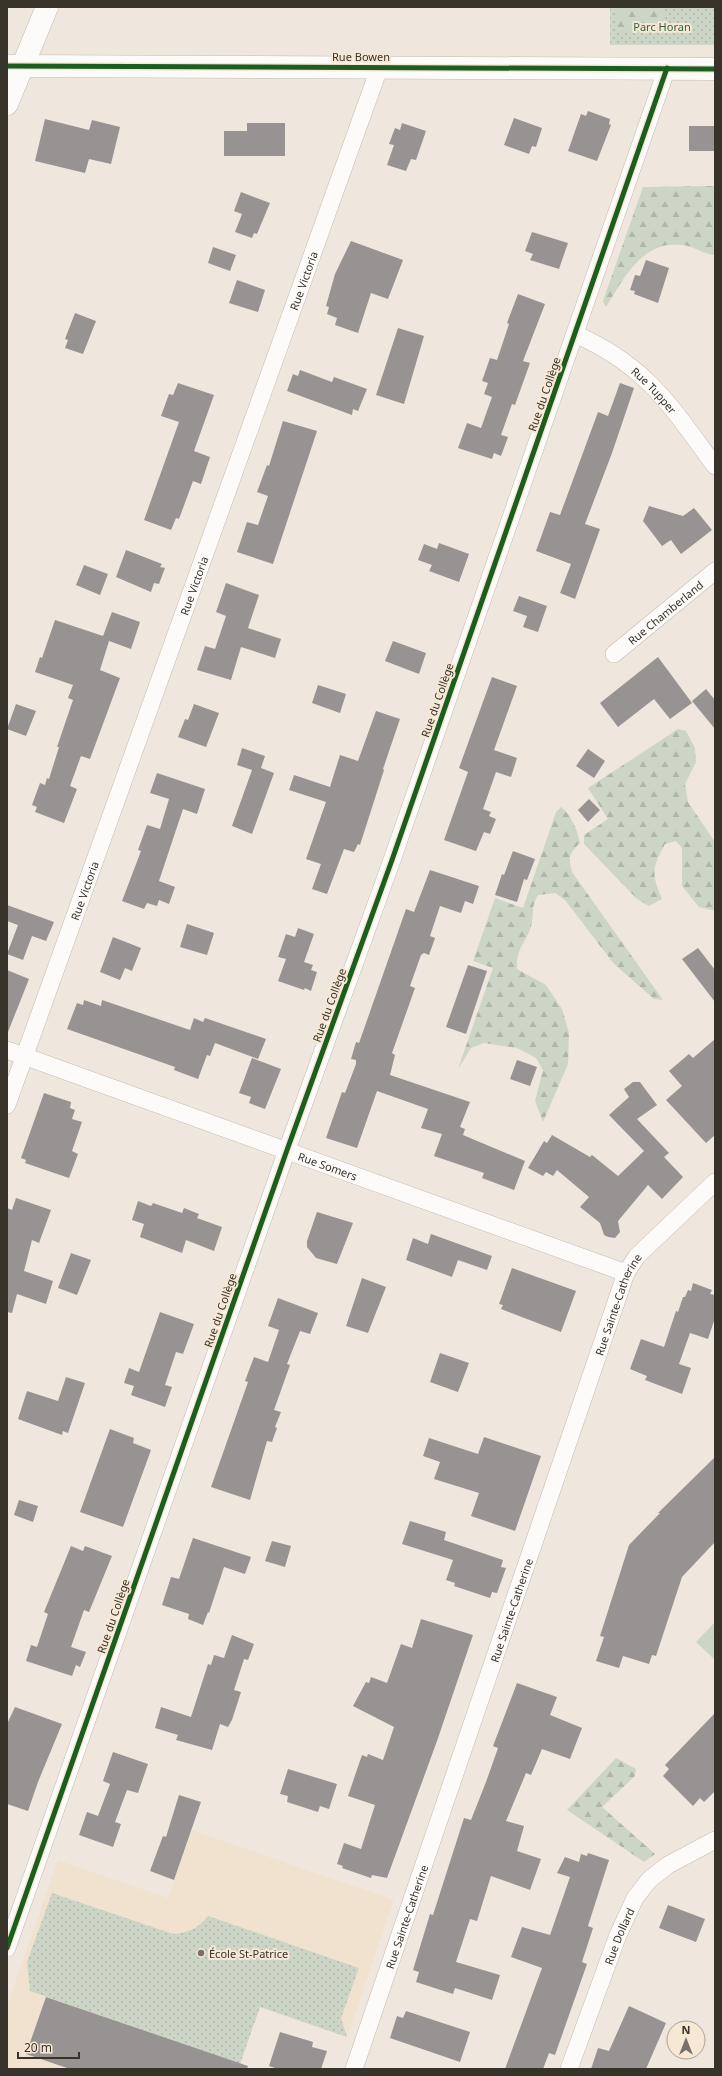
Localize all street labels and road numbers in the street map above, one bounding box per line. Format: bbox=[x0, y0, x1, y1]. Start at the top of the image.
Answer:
street label: Rue Bowen bbox=[332, 49, 390, 64]
street label: Rue Victoria bbox=[286, 249, 320, 312]
street label: Rue du Collège bbox=[524, 355, 564, 433]
street label: Rue Tupper bbox=[629, 363, 681, 417]
street label: Rue Victoria bbox=[176, 554, 211, 617]
street label: Rue Chamberland bbox=[624, 577, 706, 647]
street label: Rue du Collège bbox=[417, 661, 457, 739]
street label: Rue Victoria bbox=[67, 859, 102, 922]
street label: Rue du Collège bbox=[309, 966, 349, 1044]
street label: Rue Somers bbox=[296, 1148, 359, 1183]
street label: Rue Sainte-Catherine bbox=[591, 1250, 644, 1357]
street label: Rue du Collège bbox=[200, 1271, 240, 1349]
street label: Rue Sainte-Catherine bbox=[486, 1556, 536, 1664]
street label: Rue du Collège bbox=[93, 1577, 133, 1655]
street label: Rue Sainte-Catherine bbox=[381, 1863, 431, 1971]
street label: Rue Dollard bbox=[600, 1905, 637, 1967]

